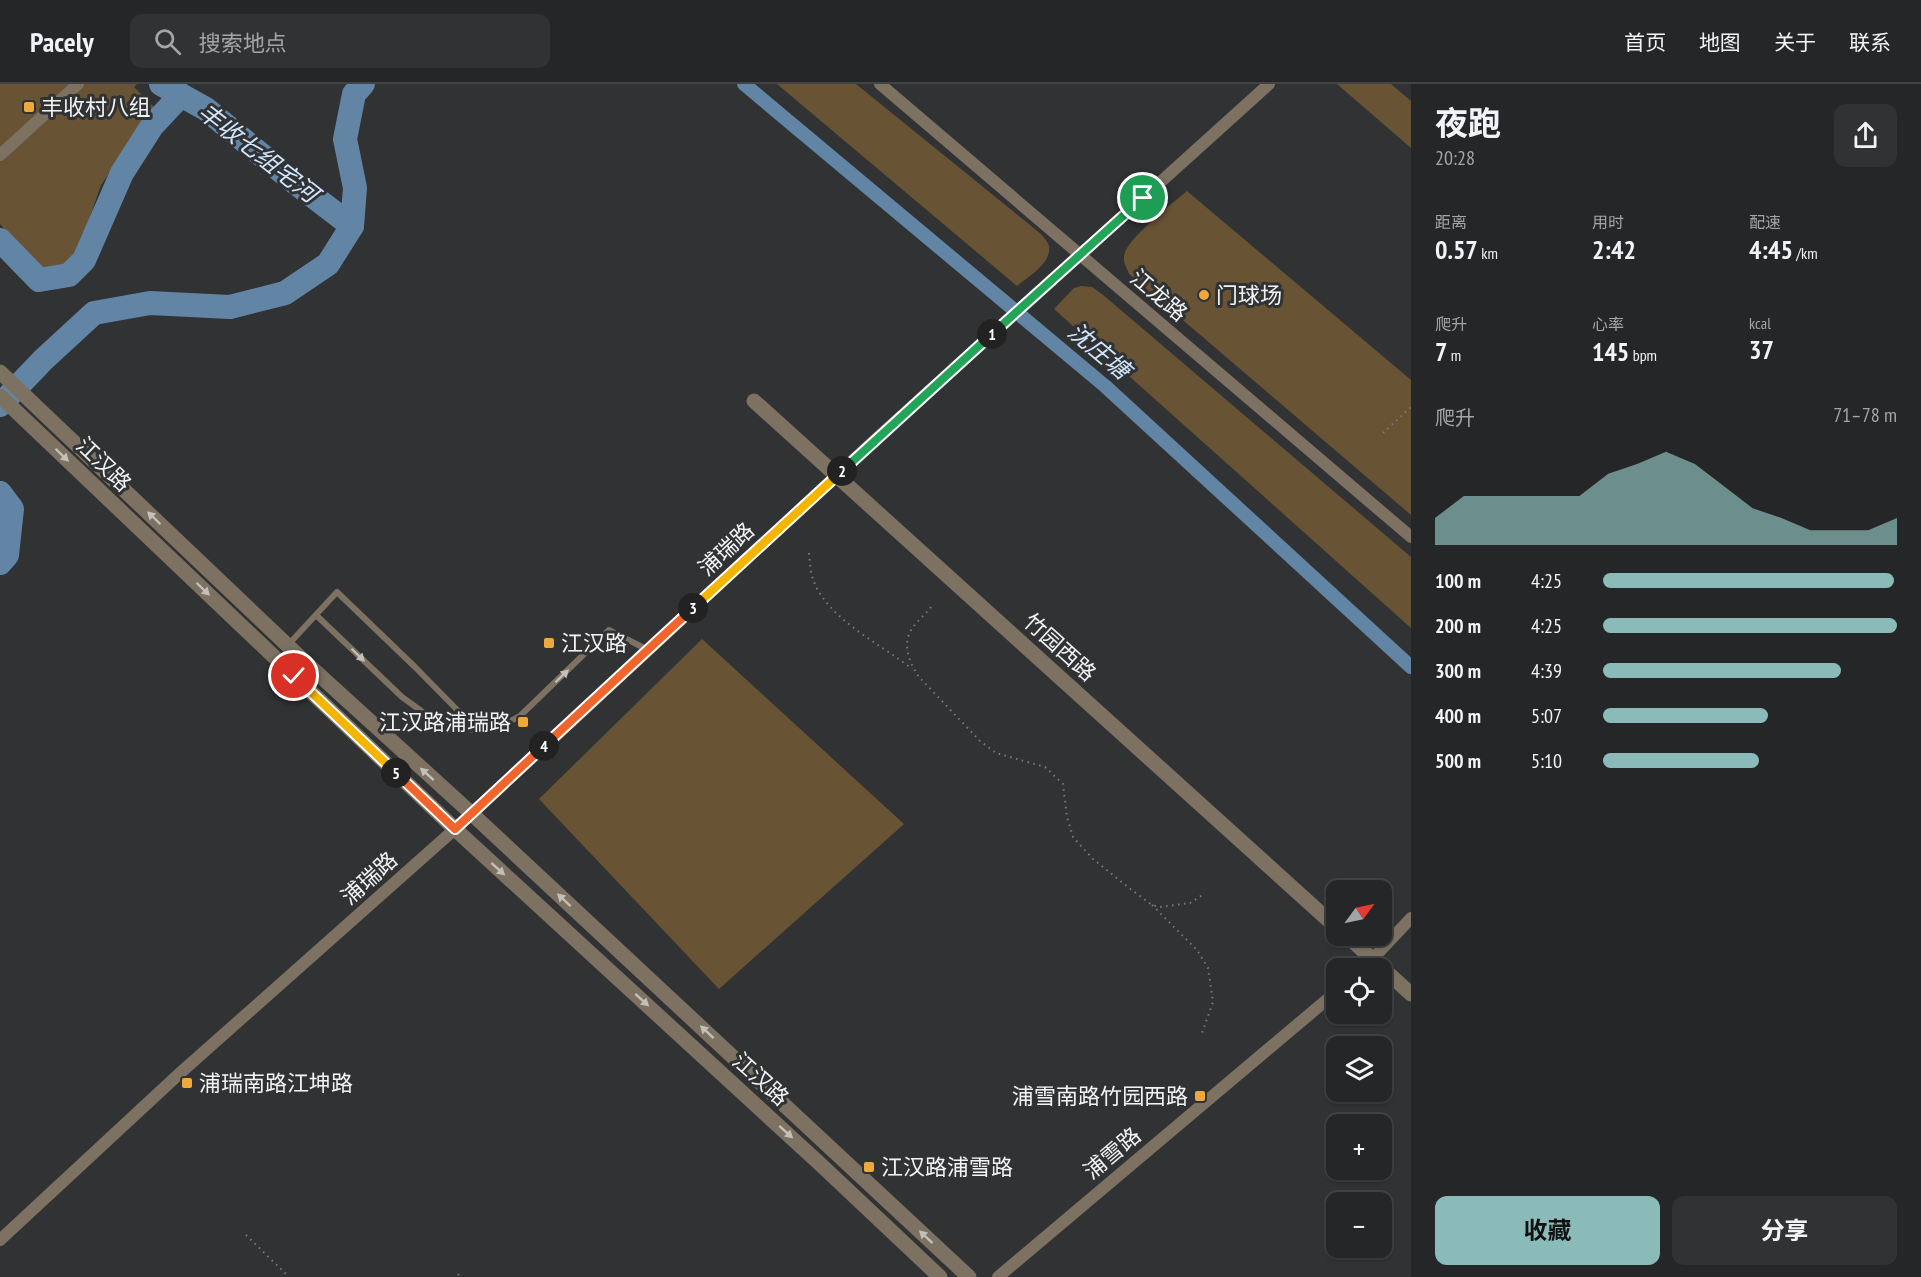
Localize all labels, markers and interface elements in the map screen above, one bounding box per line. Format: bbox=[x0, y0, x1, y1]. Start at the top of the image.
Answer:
search box bbox=[130, 14, 550, 68]
text: Pacely bbox=[30, 23, 94, 60]
icon: search bbox=[151, 25, 184, 58]
text: 搜索地点 bbox=[199, 29, 287, 57]
text: 首页 bbox=[1624, 29, 1666, 56]
text: 地图 bbox=[1699, 29, 1741, 56]
text: 关于 bbox=[1774, 29, 1816, 56]
text: 联系 bbox=[1849, 29, 1891, 56]
place label: 丰收村八组 bbox=[41, 93, 151, 121]
water label: 丰收七组宅河 bbox=[192, 96, 328, 212]
marker: 丰收村八组 bbox=[22, 100, 36, 114]
text: 夜跑 bbox=[1435, 101, 1501, 144]
button: share bbox=[1834, 104, 1897, 167]
text: 20:28 bbox=[1435, 145, 1475, 171]
pin bbox=[1117, 172, 1168, 223]
icon: arrive bbox=[1126, 181, 1159, 214]
text: 距离 bbox=[1435, 212, 1467, 232]
text: 用时 bbox=[1592, 212, 1624, 232]
text: 配速 bbox=[1749, 212, 1781, 232]
text: 0.57 bbox=[1435, 233, 1478, 266]
text: 2:42 bbox=[1592, 233, 1636, 266]
text: 4:45 bbox=[1749, 233, 1793, 266]
text: km bbox=[1478, 243, 1498, 263]
text: /km bbox=[1793, 243, 1818, 263]
street label: 江龙路 bbox=[1125, 263, 1193, 327]
place label: 门球场 bbox=[1216, 281, 1282, 309]
marker: 门球场 bbox=[1197, 288, 1211, 302]
text: kcal bbox=[1749, 313, 1771, 333]
text: 爬升 bbox=[1435, 314, 1467, 334]
text: 心率 bbox=[1592, 314, 1624, 334]
water label: 沈庄塘 bbox=[1062, 316, 1140, 388]
pin: 1 bbox=[977, 319, 1007, 349]
text: 1 bbox=[988, 324, 996, 344]
text: 37 bbox=[1749, 333, 1774, 366]
text: 7 bbox=[1435, 335, 1447, 368]
text: 145 bbox=[1592, 335, 1629, 368]
text: m bbox=[1447, 345, 1461, 365]
text: bpm bbox=[1629, 345, 1657, 365]
text: 71–78 m bbox=[1833, 402, 1897, 428]
text: 爬升 bbox=[1435, 405, 1475, 431]
street label: 江汉路 bbox=[71, 431, 137, 497]
one-way arrow bbox=[54, 448, 69, 461]
pin: 2 bbox=[827, 456, 857, 486]
text: 2 bbox=[838, 461, 846, 481]
one-way arrow bbox=[148, 512, 162, 526]
street label: 浦瑞路 bbox=[692, 516, 760, 582]
text: 100 m bbox=[1435, 568, 1481, 594]
text: 4:25 bbox=[1531, 568, 1562, 594]
one-way arrow bbox=[196, 582, 211, 596]
pin: 3 bbox=[678, 593, 708, 623]
text: 3 bbox=[689, 598, 697, 618]
street label: 竹园西路 bbox=[1018, 607, 1102, 687]
text: 200 m bbox=[1435, 613, 1481, 639]
text: 4:25 bbox=[1531, 613, 1562, 639]
place label: 江汉路 bbox=[561, 629, 627, 657]
marker: 江汉路 bbox=[542, 636, 556, 650]
one-way arrow bbox=[351, 648, 365, 662]
pin bbox=[268, 650, 319, 701]
text: 300 m bbox=[1435, 658, 1481, 684]
text: 4:39 bbox=[1531, 658, 1562, 684]
icon: check bbox=[277, 659, 310, 692]
one-way arrow bbox=[555, 669, 569, 683]
text: 400 m bbox=[1435, 703, 1481, 729]
text: 5:07 bbox=[1531, 703, 1562, 729]
place label: 江汉路浦瑞路 bbox=[379, 708, 511, 736]
marker: 江汉路浦瑞路 bbox=[516, 715, 530, 729]
pin: 4 bbox=[529, 731, 559, 761]
text: 4 bbox=[540, 736, 548, 756]
text: 500 m bbox=[1435, 748, 1481, 774]
text: 5:10 bbox=[1531, 748, 1562, 774]
pin: 5 bbox=[381, 758, 411, 788]
text: 5 bbox=[392, 763, 400, 783]
one-way arrow bbox=[420, 767, 435, 781]
street label: 浦瑞路 bbox=[335, 846, 403, 910]
one-way arrow bbox=[490, 862, 505, 875]
north arrow bbox=[1326, 880, 1392, 946]
map controls bbox=[1326, 880, 1392, 1258]
one-way arrow bbox=[557, 894, 572, 907]
button: locate bbox=[1326, 958, 1392, 1024]
one-way arrow bbox=[635, 993, 649, 1007]
one-way arrow bbox=[700, 1026, 714, 1040]
button: layers bbox=[1326, 1036, 1392, 1102]
street label: 江汉路 bbox=[727, 1047, 795, 1111]
place label: 浦瑞南路江坤路 bbox=[199, 1069, 353, 1097]
marker: 浦瑞南路江坤路 bbox=[180, 1076, 194, 1090]
place label: 浦雪南路竹园西路 bbox=[1012, 1082, 1188, 1110]
marker: 浦雪南路竹园西路 bbox=[1193, 1089, 1207, 1103]
button: + bbox=[1326, 1114, 1392, 1180]
street label: 浦雪路 bbox=[1078, 1121, 1146, 1185]
one-way arrow bbox=[778, 1125, 793, 1139]
place label: 江汉路浦雪路 bbox=[881, 1153, 1013, 1181]
marker: 江汉路浦雪路 bbox=[862, 1160, 876, 1174]
button: − bbox=[1326, 1192, 1392, 1258]
button: 收藏 bbox=[1435, 1196, 1660, 1265]
button: 分享 bbox=[1672, 1196, 1897, 1265]
one-way arrow bbox=[919, 1230, 934, 1244]

